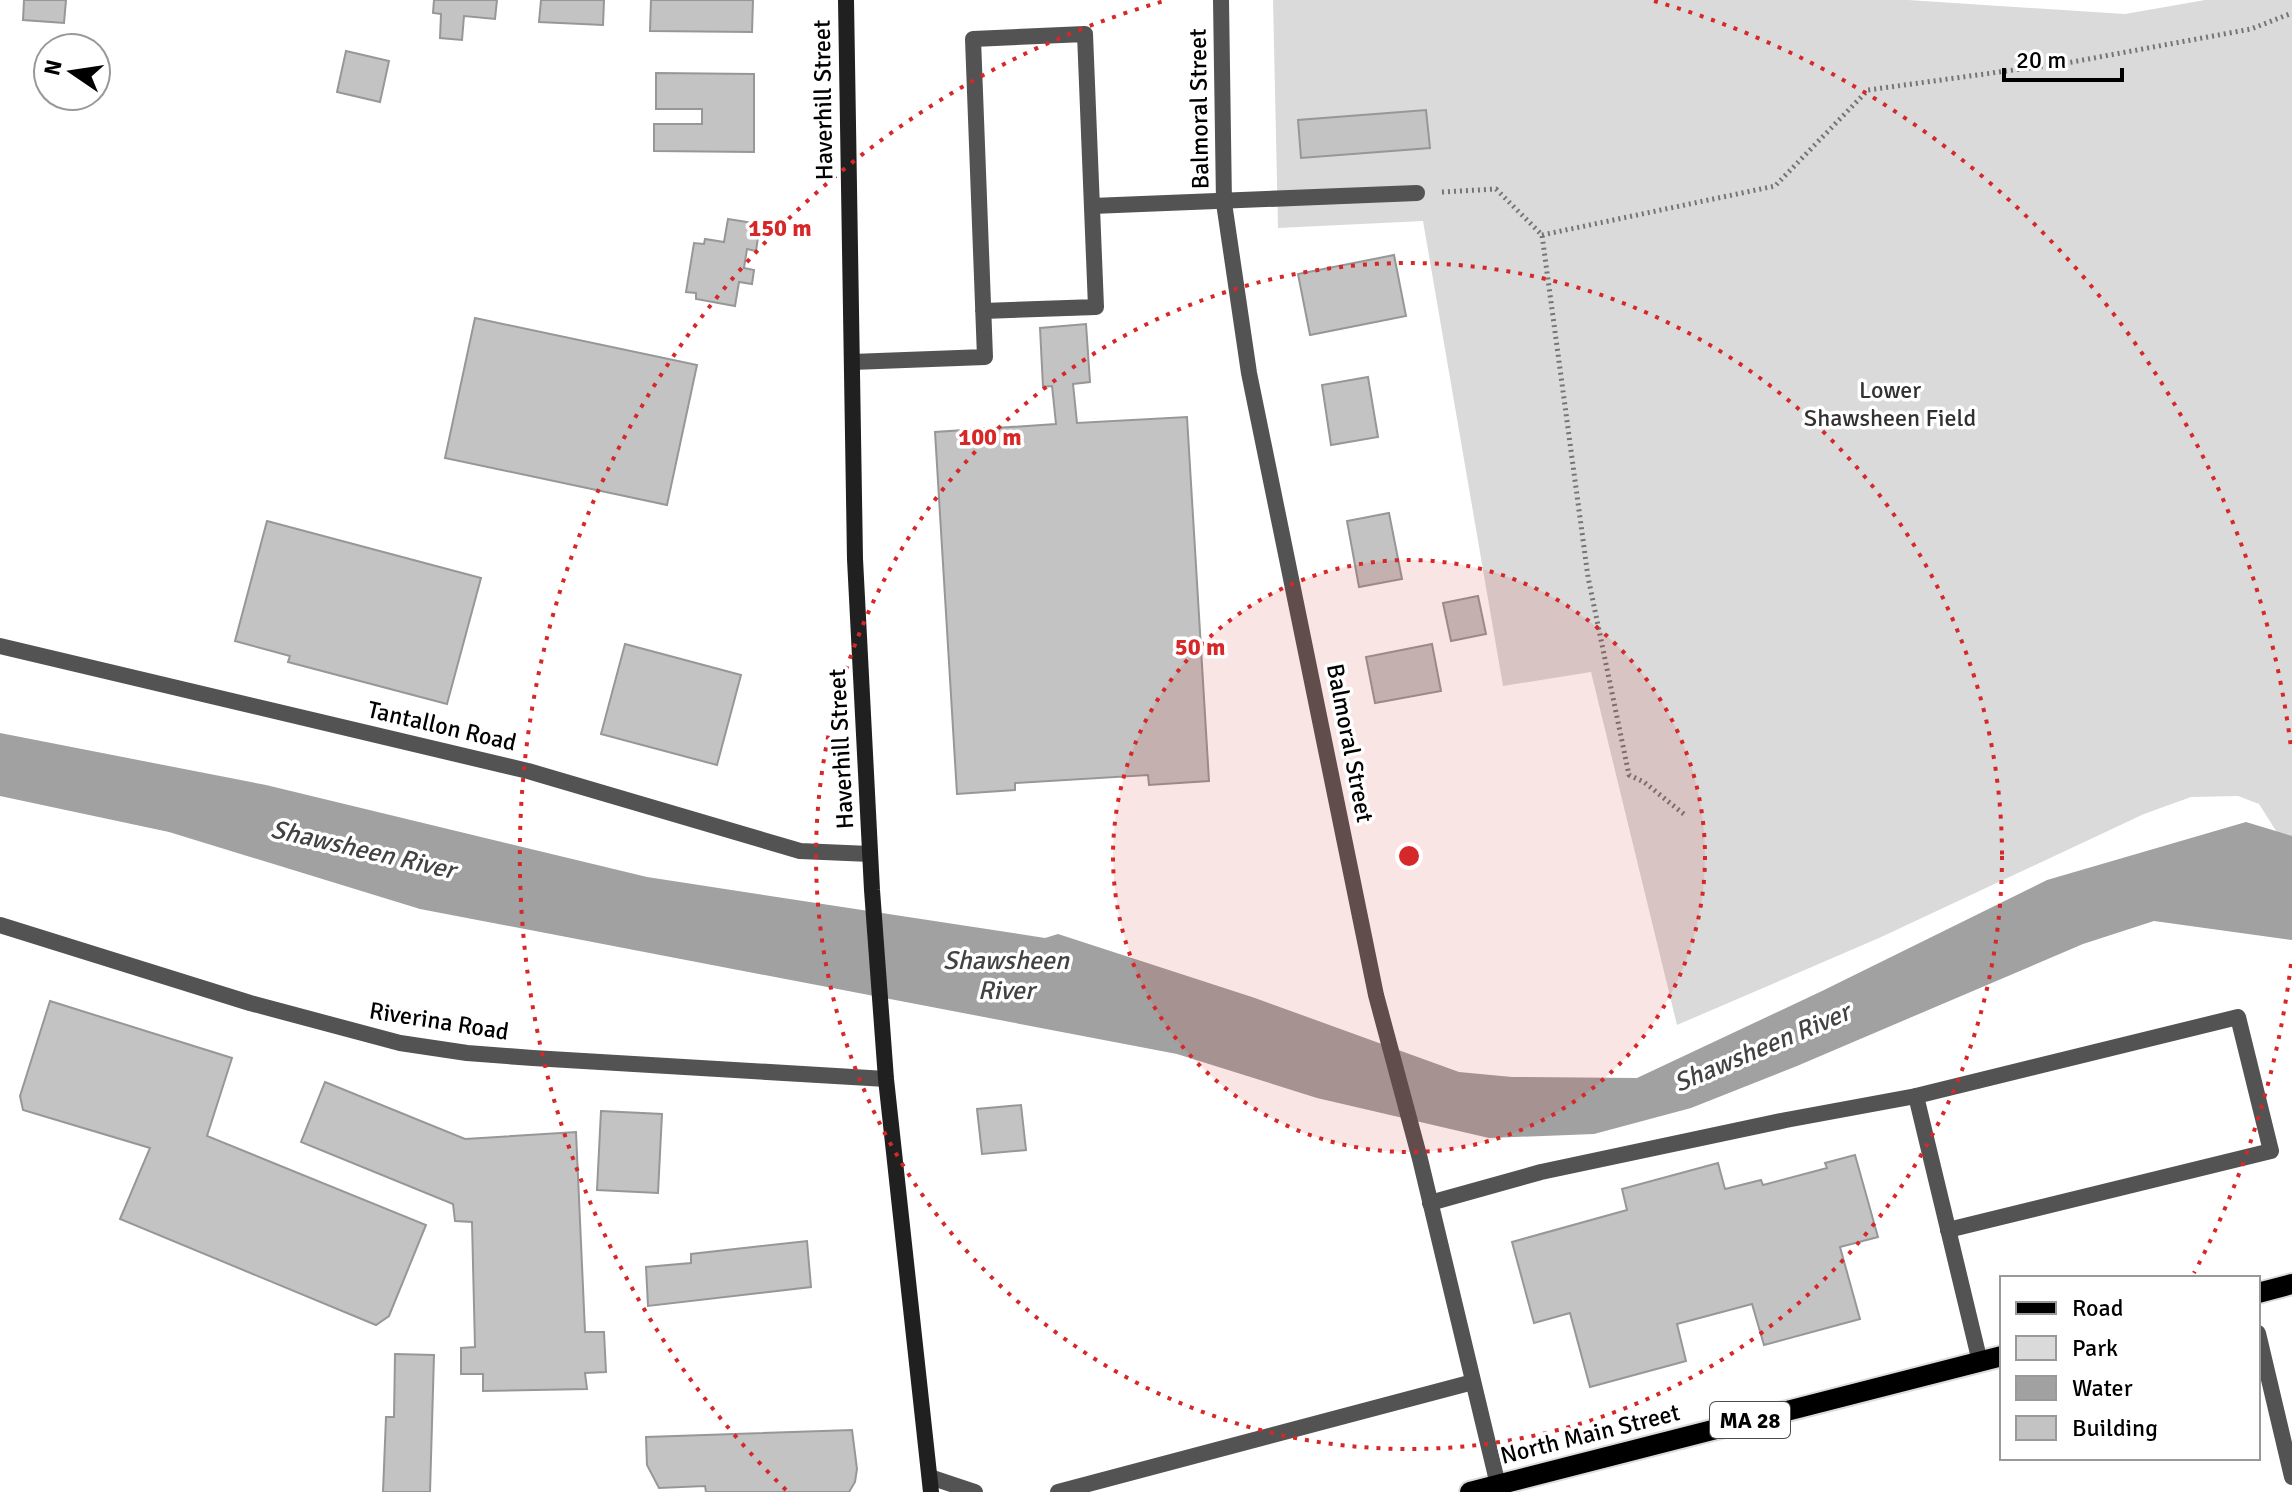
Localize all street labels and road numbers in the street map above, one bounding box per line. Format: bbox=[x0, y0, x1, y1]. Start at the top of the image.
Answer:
street label: Haverhill Street bbox=[807, 19, 839, 181]
street label: Balmoral Street bbox=[1183, 28, 1215, 190]
street label: Balmoral Street bbox=[1320, 661, 1380, 825]
street label: Haverhill Street bbox=[822, 668, 860, 830]
street label: Tantallon Road bbox=[365, 694, 519, 758]
street label: Riverina Road bbox=[367, 995, 511, 1047]
street label: North Main Street bbox=[1497, 1397, 1683, 1471]
road number: MA 28 bbox=[1710, 1402, 1790, 1438]

